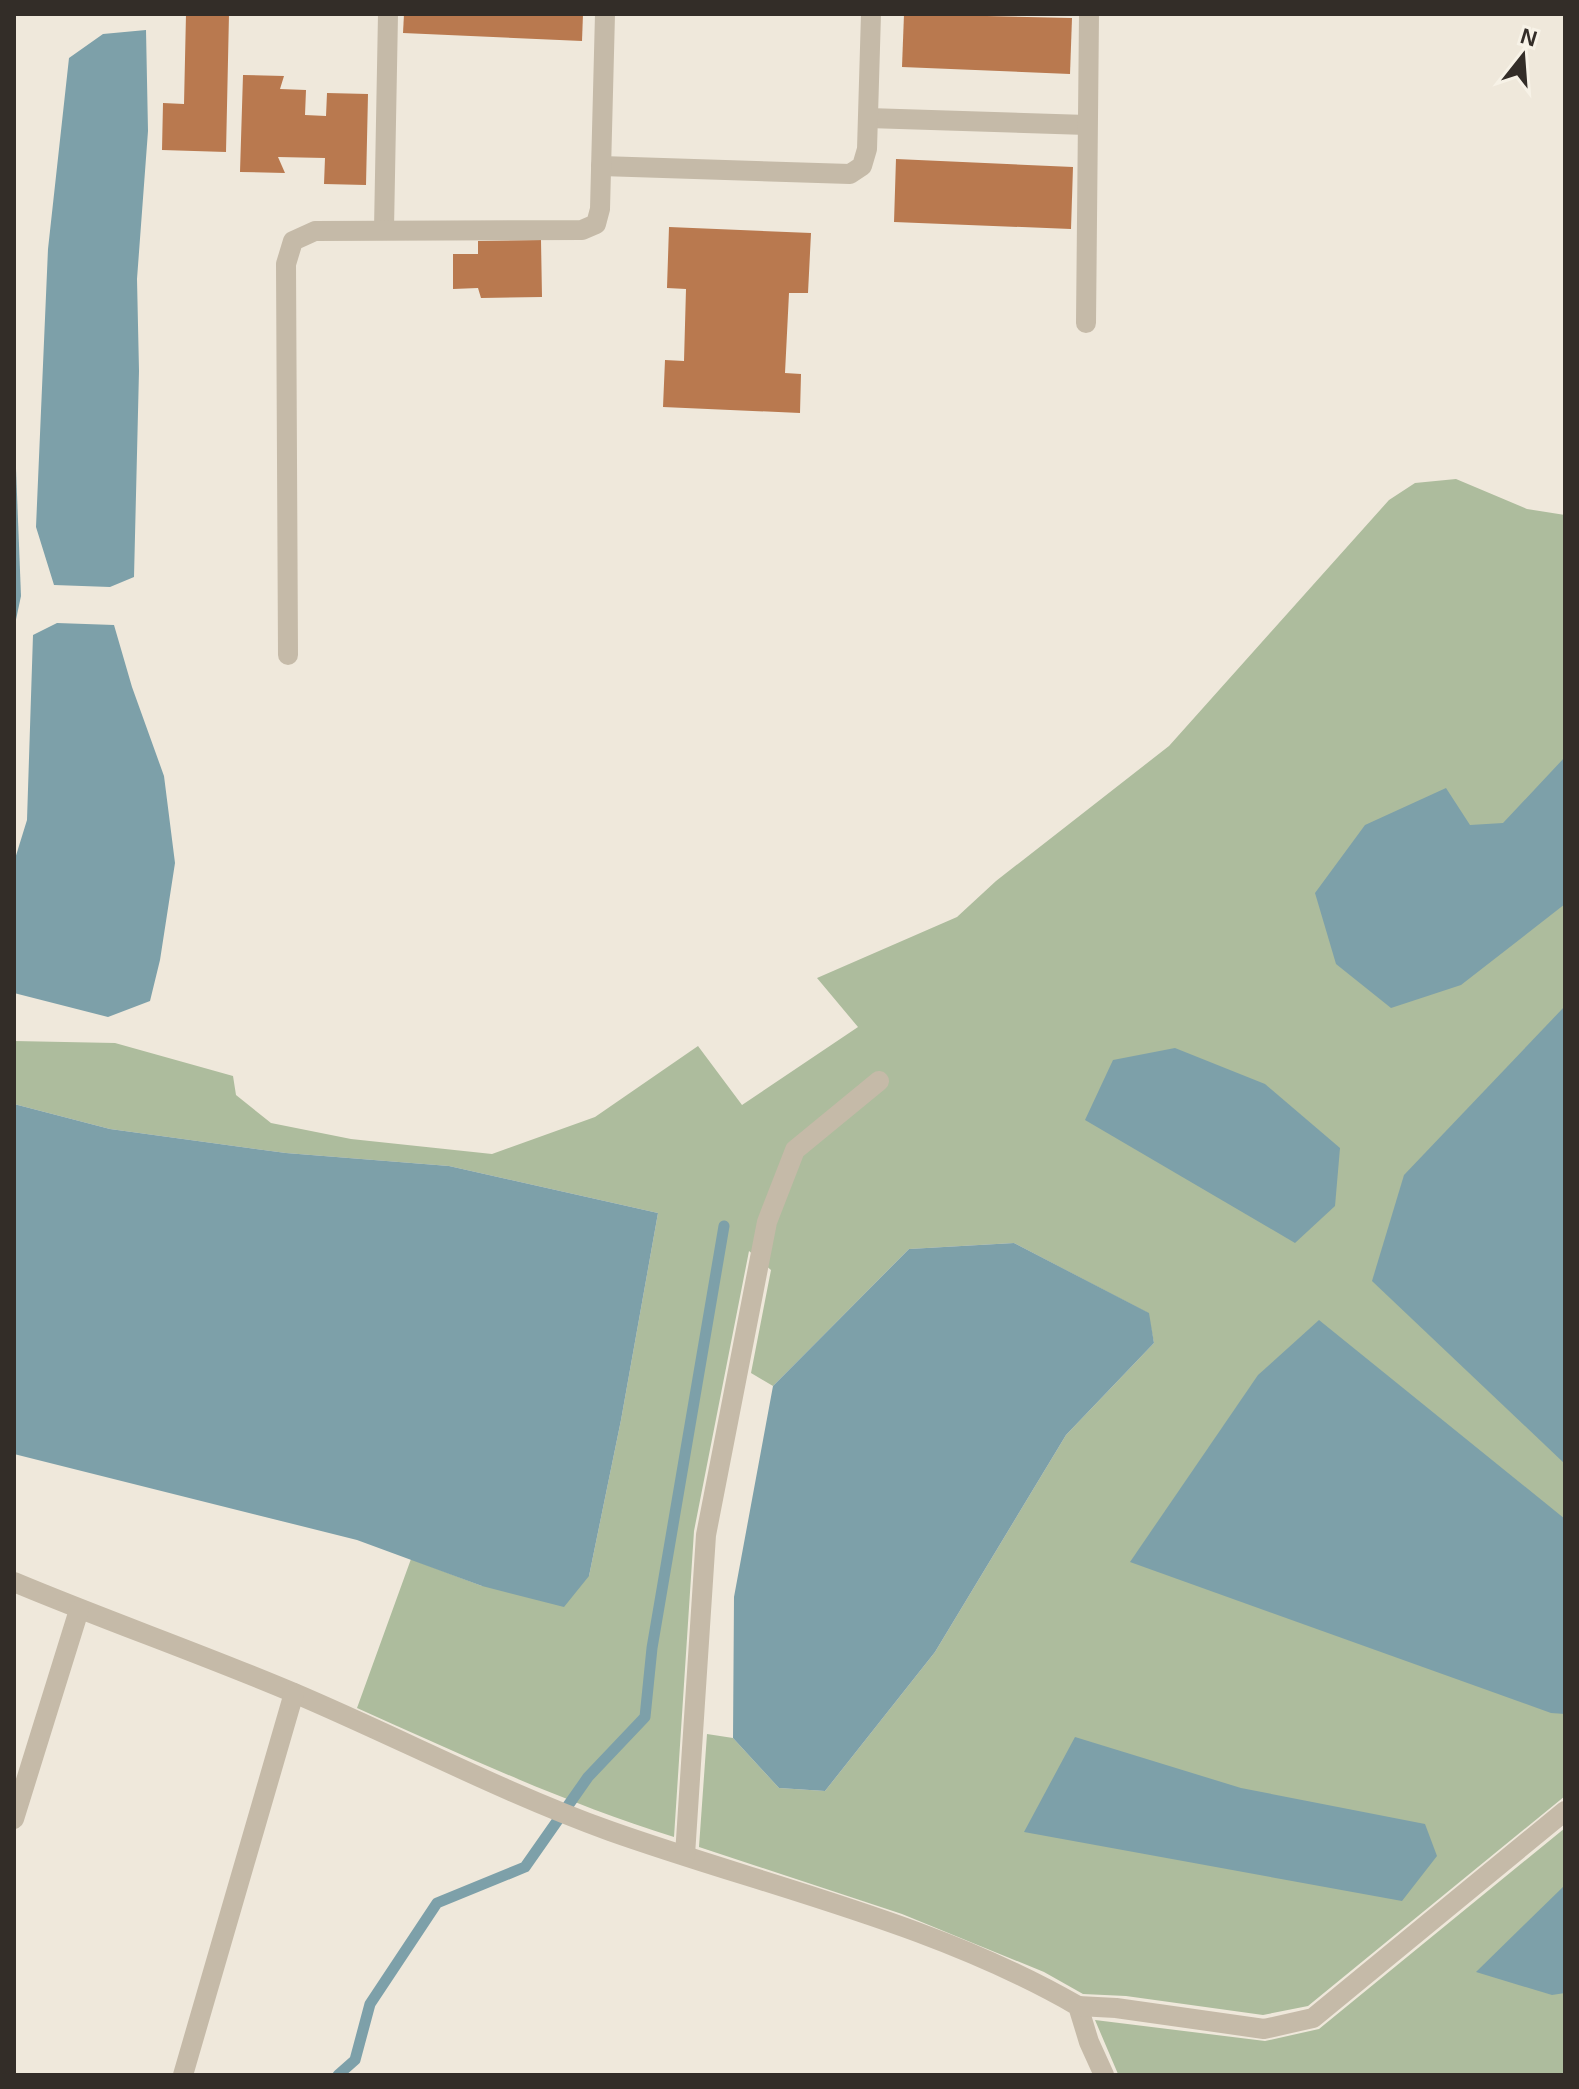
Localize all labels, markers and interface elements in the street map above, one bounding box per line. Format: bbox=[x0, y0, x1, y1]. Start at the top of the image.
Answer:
north arrow bbox=[1483, 16, 1563, 96]
text: N bbox=[1517, 23, 1540, 52]

